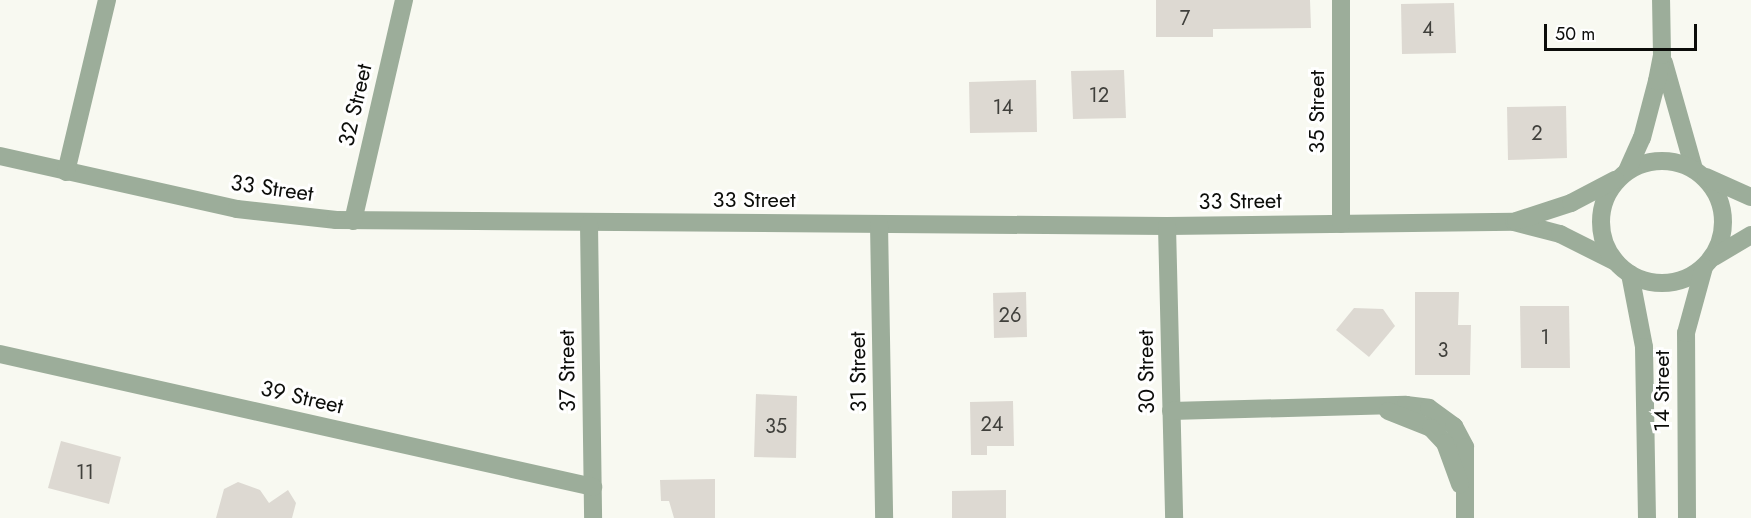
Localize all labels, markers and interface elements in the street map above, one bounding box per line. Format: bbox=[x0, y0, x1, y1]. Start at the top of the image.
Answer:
house number: 7 bbox=[1180, 6, 1190, 30]
scale bar bbox=[1547, 12, 1700, 50]
house number: 4 bbox=[1422, 17, 1434, 41]
text: 50 m bbox=[1555, 21, 1595, 47]
street label: 32 Street bbox=[333, 61, 377, 149]
street label: 35 Street bbox=[1304, 70, 1330, 154]
house number: 12 bbox=[1089, 83, 1109, 107]
house number: 14 bbox=[993, 95, 1013, 119]
house number: 2 bbox=[1531, 121, 1543, 145]
street label: 33 Street bbox=[229, 169, 315, 207]
street label: 33 Street bbox=[712, 187, 796, 213]
street label: 33 Street bbox=[1198, 187, 1282, 215]
house number: 26 bbox=[999, 303, 1021, 327]
house number: 1 bbox=[1541, 325, 1549, 349]
street label: 37 Street bbox=[553, 330, 581, 412]
street label: 30 Street bbox=[1132, 330, 1160, 414]
street label: 31 Street bbox=[844, 331, 872, 413]
house number: 3 bbox=[1438, 338, 1448, 362]
street label: 14 Street bbox=[1649, 350, 1675, 432]
street label: 39 Street bbox=[258, 375, 346, 419]
house number: 24 bbox=[980, 412, 1004, 436]
house number: 35 bbox=[765, 414, 787, 438]
house number: 11 bbox=[76, 460, 94, 484]

